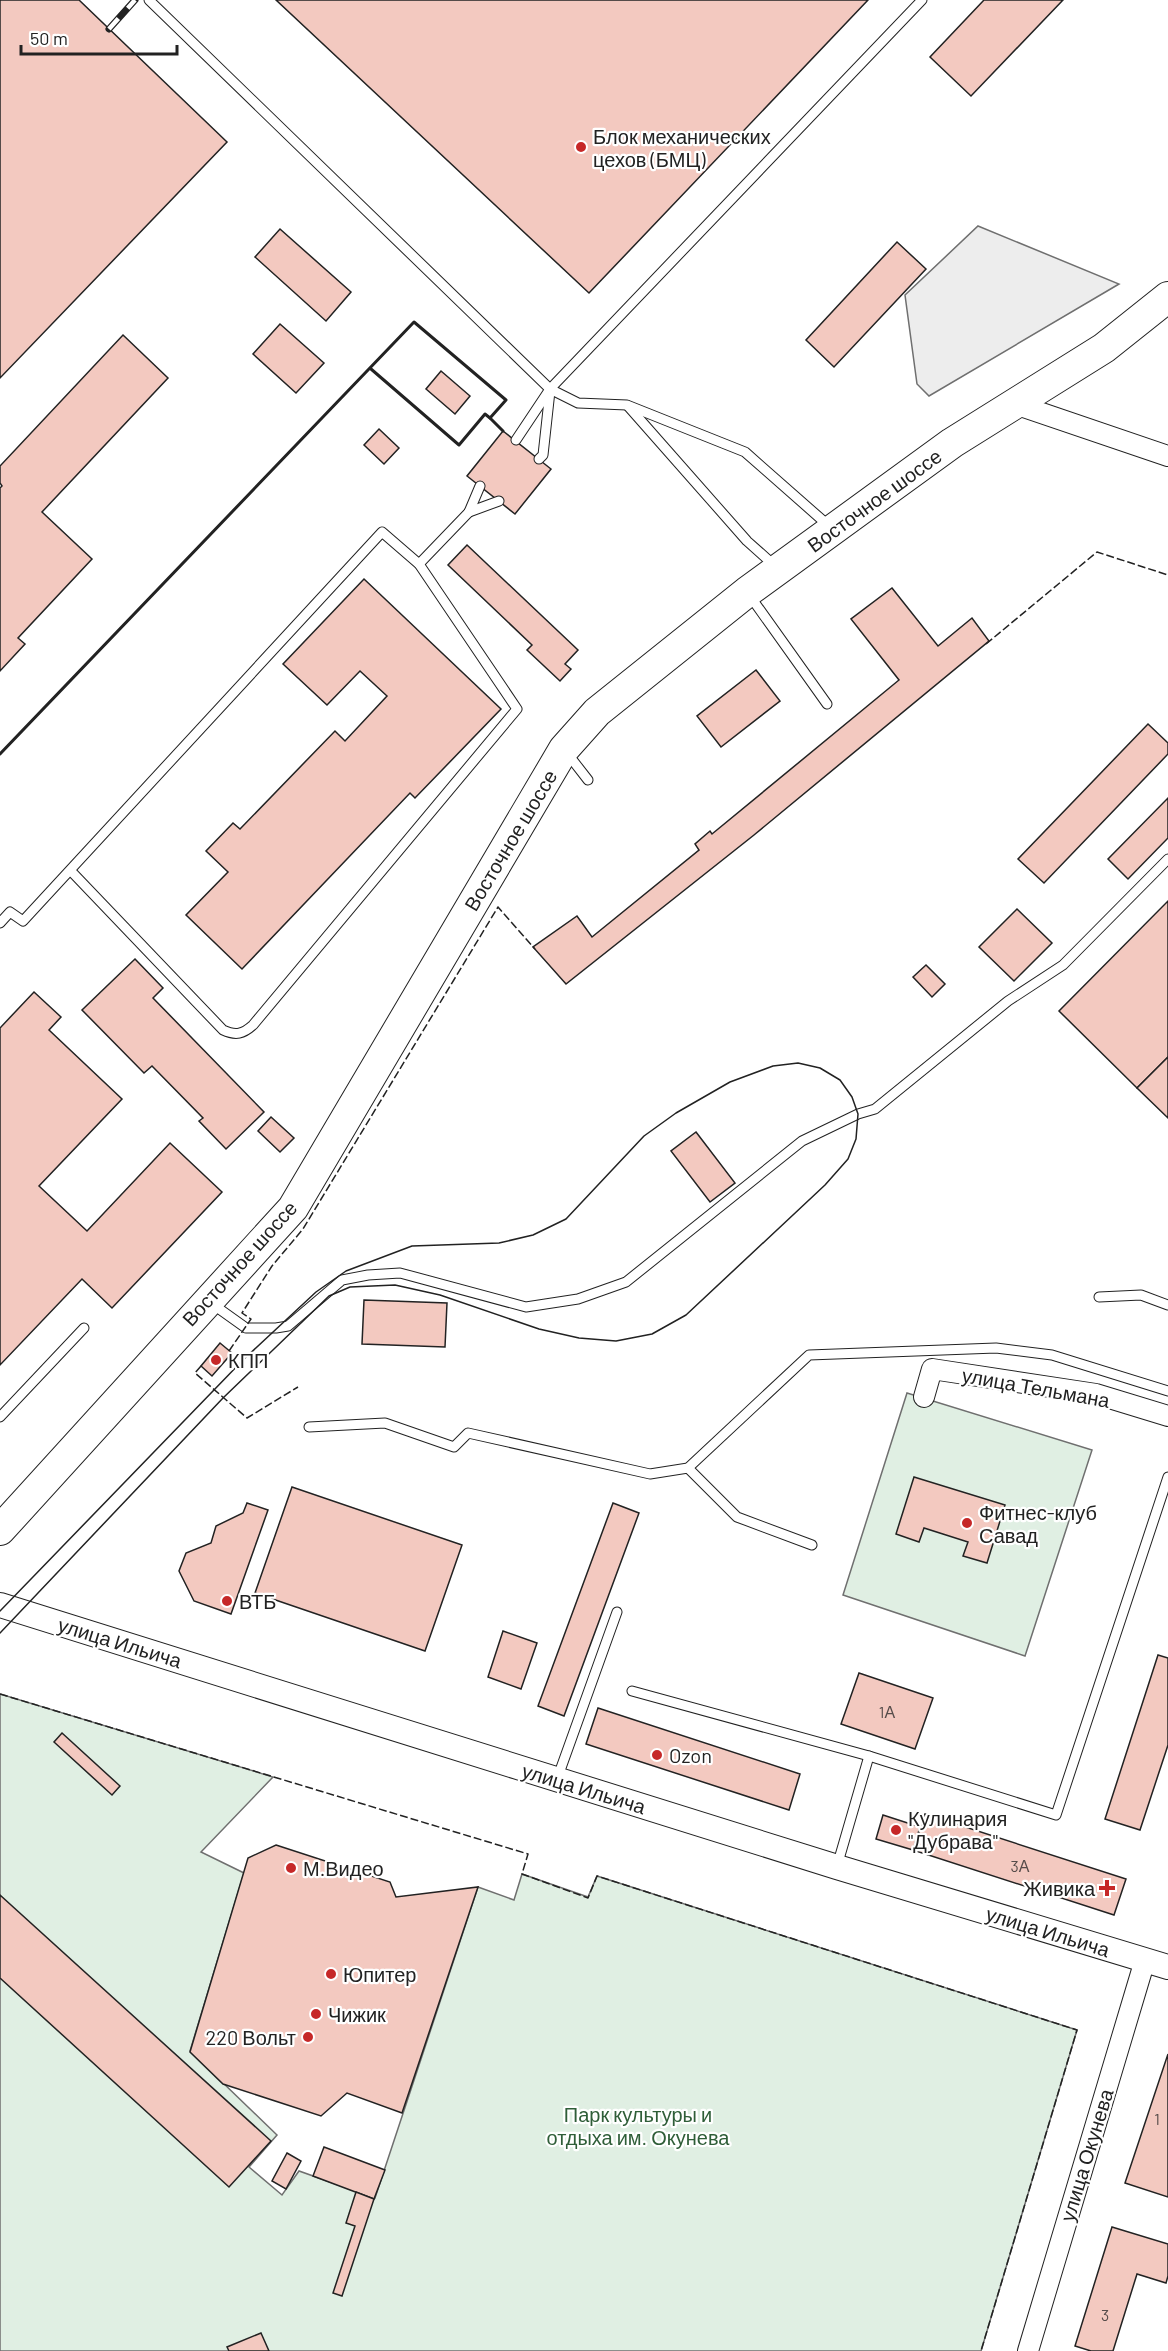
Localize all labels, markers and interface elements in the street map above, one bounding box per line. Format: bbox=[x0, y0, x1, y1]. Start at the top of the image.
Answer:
scale bar bbox=[21, 18, 177, 56]
text: 50 m bbox=[30, 27, 68, 49]
place label: Блок механических цехов (БМЦ) bbox=[593, 124, 771, 171]
marker: Блок механических цехов (БМЦ) bbox=[574, 140, 588, 154]
street label: Восточное шоссе bbox=[802, 443, 946, 557]
street label: Восточное шоссе bbox=[458, 765, 562, 915]
street label: Восточное шоссе bbox=[177, 1195, 301, 1331]
place label: КПП bbox=[228, 1348, 268, 1372]
marker: КПП bbox=[209, 1353, 223, 1367]
street label: улица Тельмана bbox=[960, 1362, 1113, 1412]
place label: Фитнес-клуб Савад bbox=[979, 1500, 1097, 1547]
marker: Фитнес-клуб Савад bbox=[960, 1516, 974, 1530]
place label: ВТБ bbox=[239, 1589, 276, 1613]
marker: ВТБ bbox=[220, 1594, 234, 1608]
street label: улица Ильича bbox=[55, 1612, 186, 1672]
house number: 1А bbox=[879, 1702, 895, 1721]
place label: Ozon bbox=[669, 1743, 712, 1767]
marker: Ozon bbox=[650, 1748, 664, 1762]
street label: улица Ильича bbox=[519, 1758, 650, 1818]
place label: Кулинария "Дубрава" bbox=[908, 1806, 1007, 1853]
marker: Кулинария "Дубрава" bbox=[889, 1823, 903, 1837]
place label: М.Видео bbox=[303, 1856, 384, 1880]
house number: 3А bbox=[1011, 1856, 1030, 1875]
marker: М.Видео bbox=[284, 1861, 298, 1875]
place label: Живика bbox=[1023, 1876, 1096, 1900]
marker: Живика bbox=[1100, 1881, 1114, 1895]
street label: улица Ильича bbox=[983, 1901, 1114, 1961]
place label: Юпитер bbox=[343, 1962, 416, 1986]
marker: Юпитер bbox=[324, 1967, 338, 1981]
place label: Чижик bbox=[328, 2002, 386, 2026]
marker: Чижик bbox=[309, 2007, 323, 2021]
place label: 220 Вольт bbox=[206, 2025, 296, 2049]
marker: 220 Вольт bbox=[301, 2030, 315, 2044]
street label: улица Окунева bbox=[1054, 2085, 1118, 2224]
park label: Парк культуры и отдыха им. Окунева bbox=[547, 2102, 730, 2149]
house number: 1 bbox=[1154, 2109, 1160, 2128]
house number: 3 bbox=[1101, 2305, 1109, 2324]

